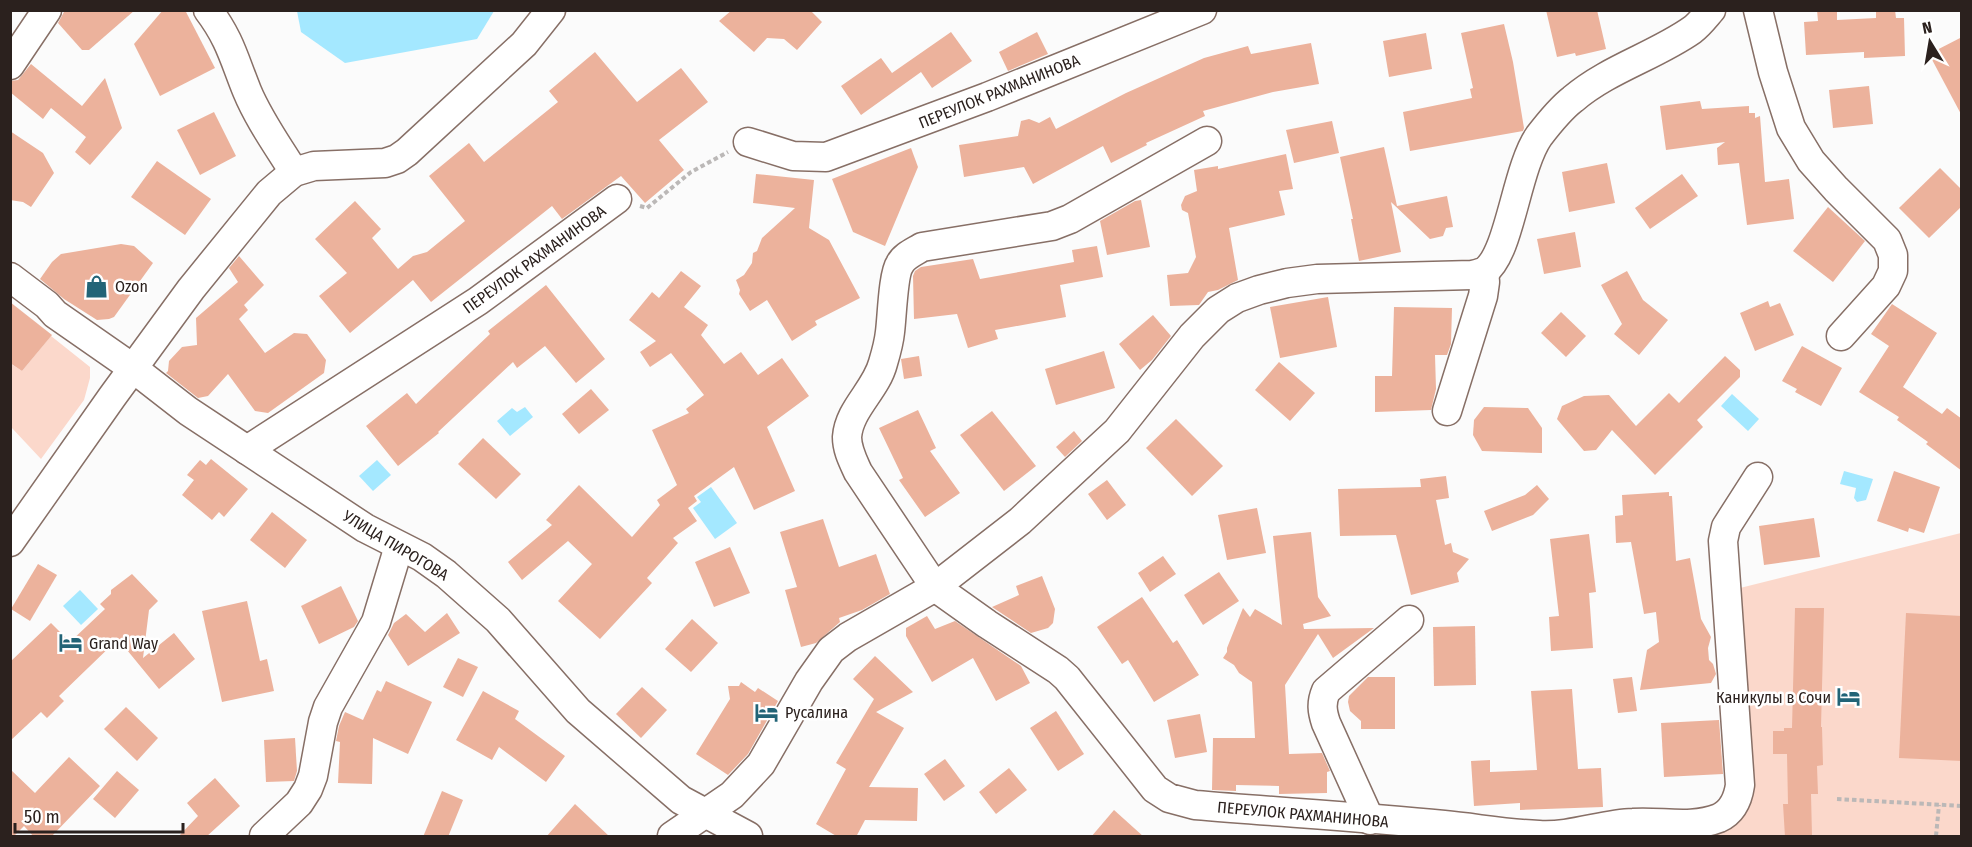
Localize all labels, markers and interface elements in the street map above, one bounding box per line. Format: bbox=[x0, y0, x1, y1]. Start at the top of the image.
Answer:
north arrow bbox=[1900, 12, 1960, 72]
text: N bbox=[1921, 18, 1934, 38]
street label: ПЕРЕУЛОК РАХМАНИНОВА bbox=[916, 50, 1083, 132]
street label: ПЕРЕУЛОК РАХМАНИНОВА bbox=[459, 201, 610, 318]
shop icon: Ozon bbox=[84, 273, 110, 299]
place label: Ozon bbox=[115, 277, 148, 296]
street label: УЛИЦА ПИРОГОВА bbox=[339, 506, 452, 585]
hotel icon: Grand Way bbox=[58, 630, 84, 656]
place label: Grand Way bbox=[89, 634, 159, 653]
hotel icon: Каникулы в Сочи bbox=[1836, 684, 1862, 710]
place label: Каникулы в Сочи bbox=[1716, 688, 1831, 707]
hotel icon: Русалина bbox=[754, 699, 780, 725]
place label: Русалина bbox=[785, 703, 848, 722]
scale bar bbox=[15, 796, 183, 834]
street label: ПЕРЕУЛОК РАХМАНИНОВА bbox=[1217, 798, 1390, 832]
text: 50 m bbox=[24, 806, 60, 828]

